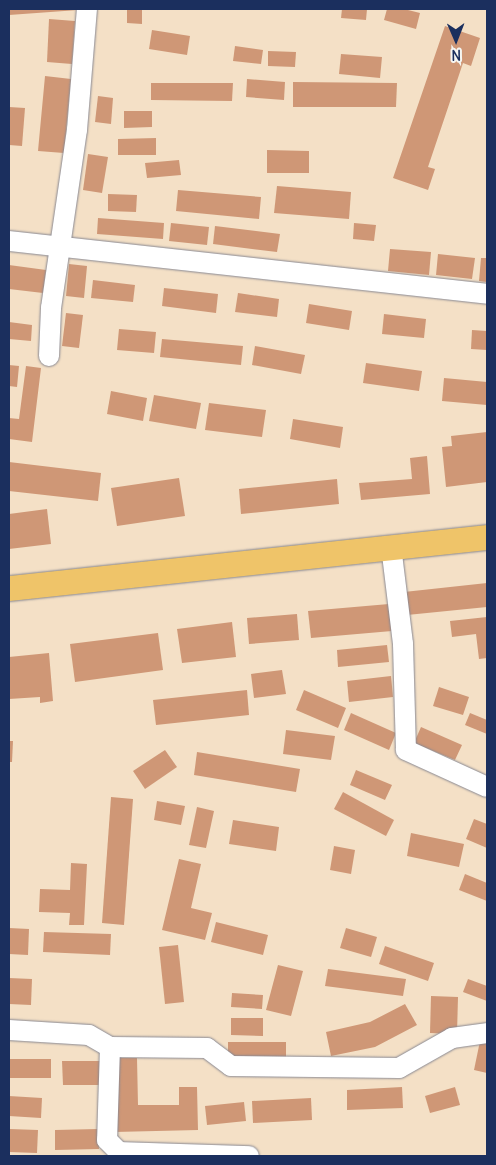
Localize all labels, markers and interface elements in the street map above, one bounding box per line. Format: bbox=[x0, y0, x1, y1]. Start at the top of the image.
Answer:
north arrow bbox=[431, 15, 481, 65]
text: N bbox=[451, 46, 461, 64]

